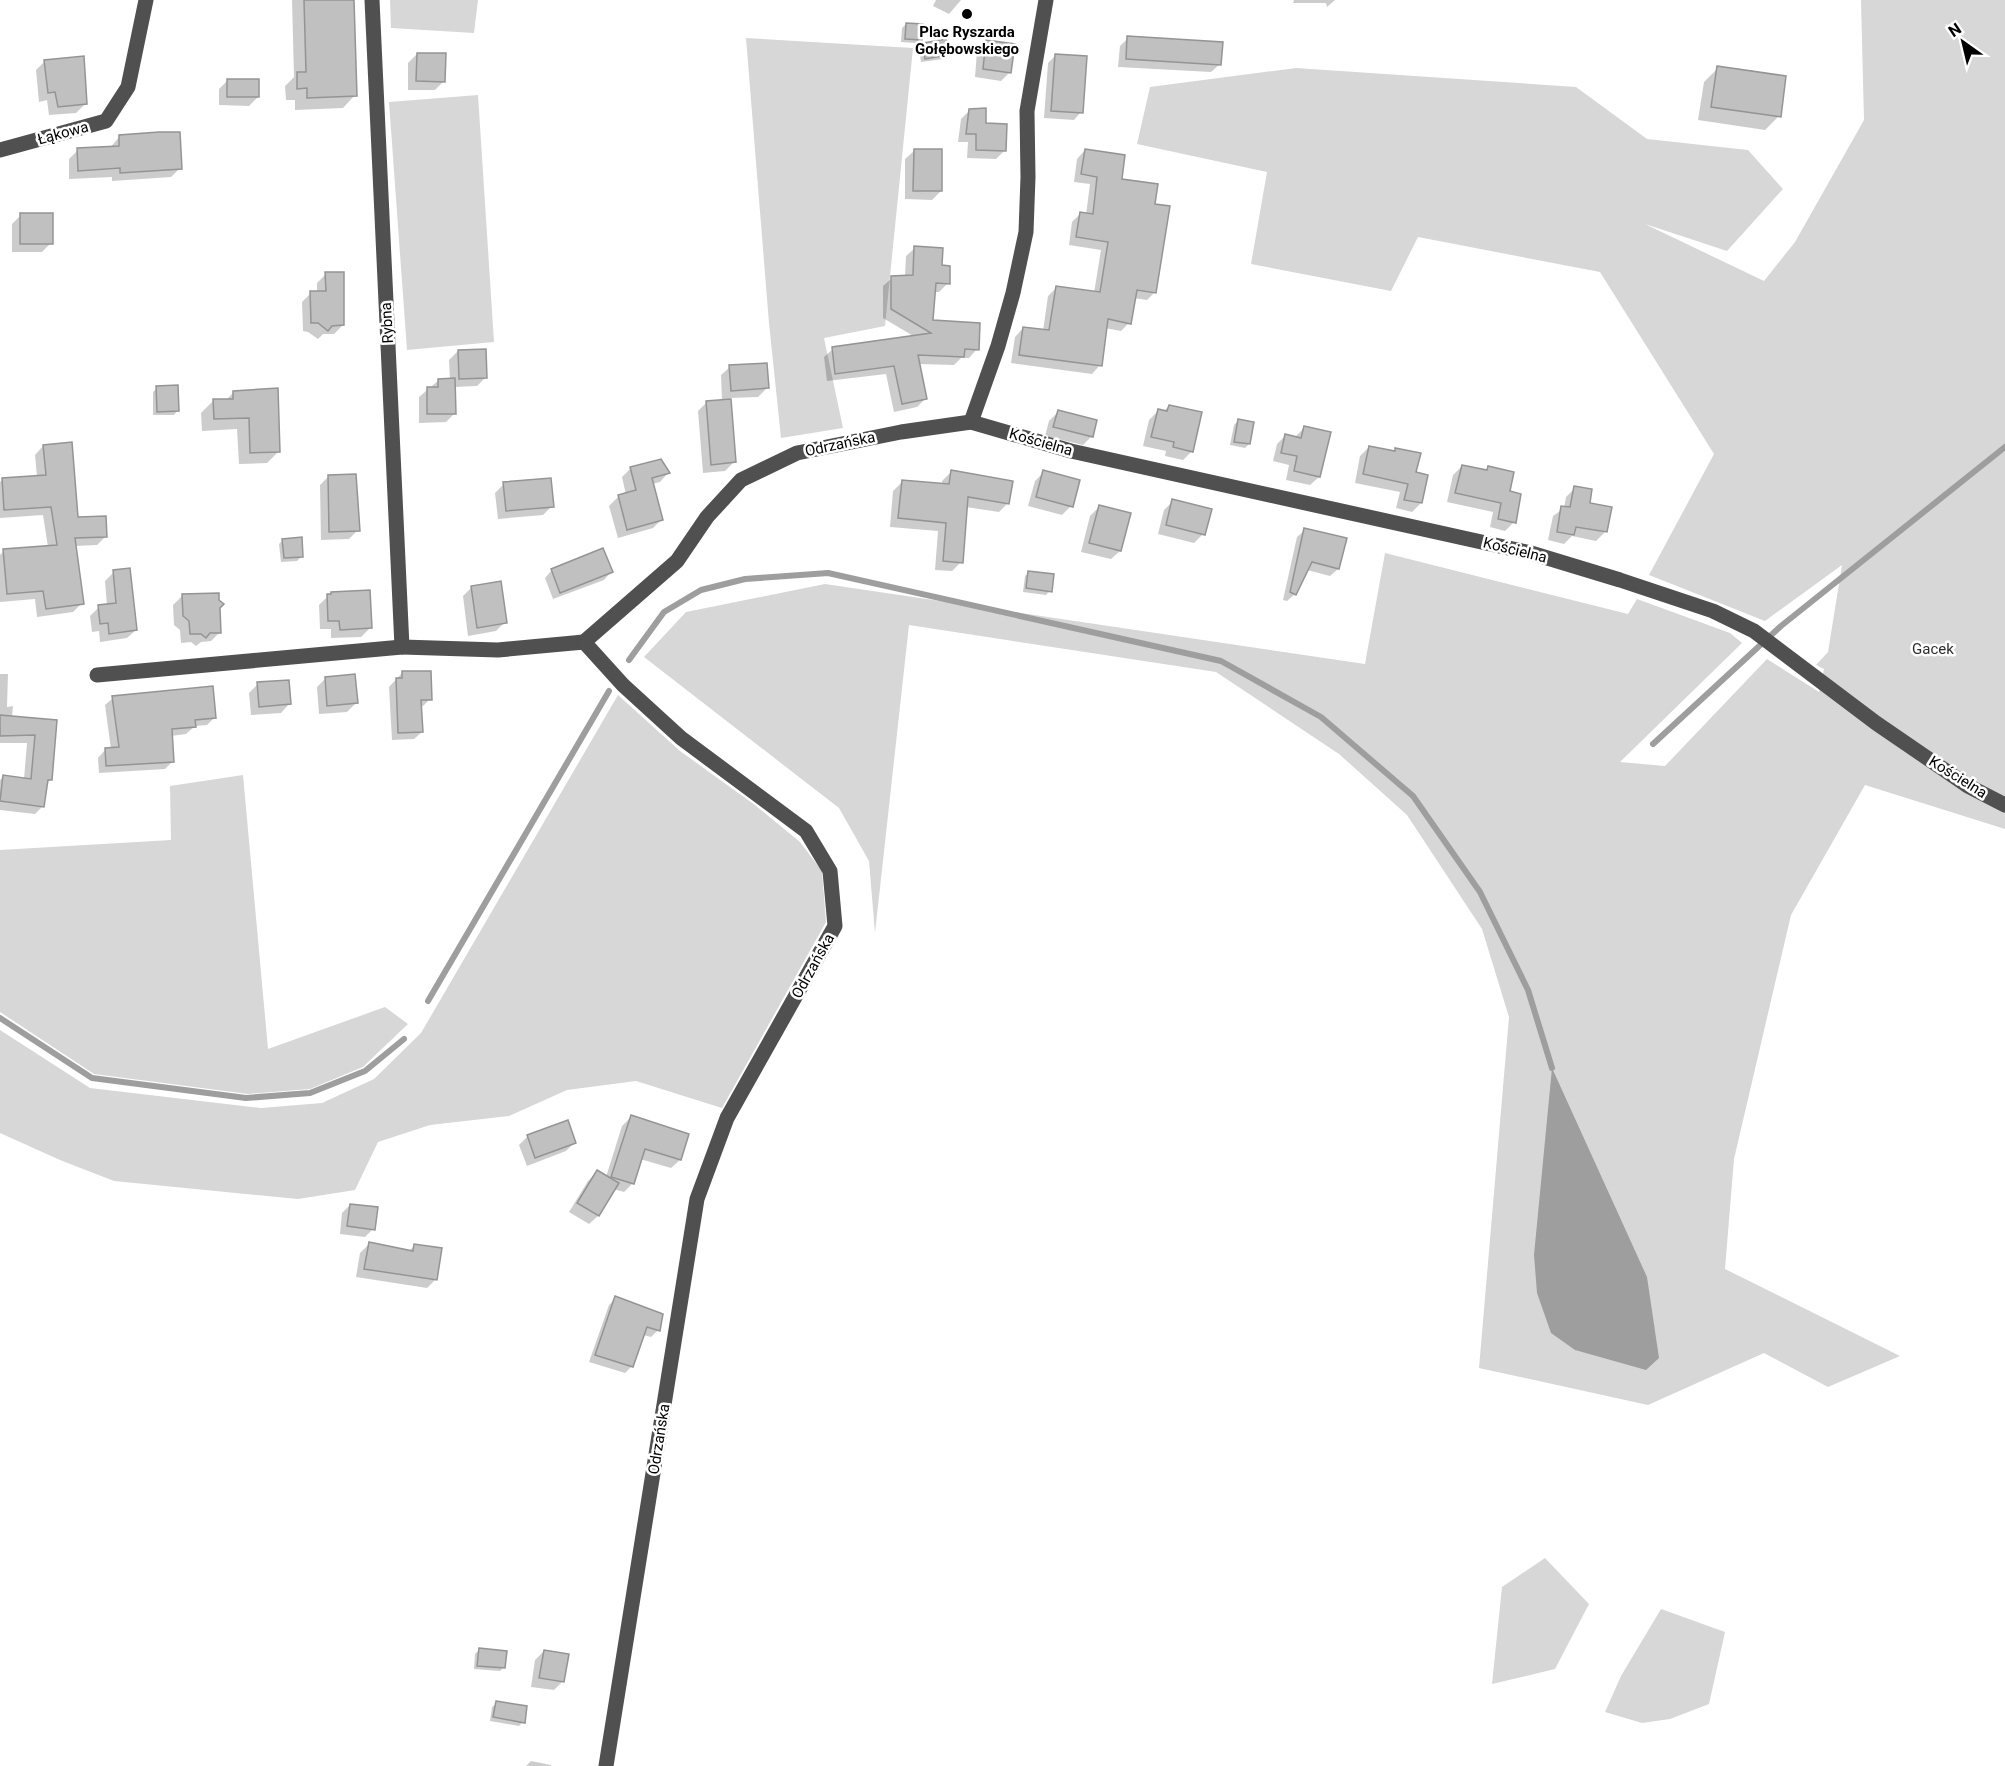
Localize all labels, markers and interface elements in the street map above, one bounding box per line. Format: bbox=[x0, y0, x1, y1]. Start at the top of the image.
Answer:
marker: Plac Ryszarda Gołębowskiego bbox=[960, 7, 974, 21]
north arrow bbox=[1933, 12, 1993, 72]
text: N bbox=[1945, 19, 1965, 41]
place label: Plac Ryszarda Gołębowskiego bbox=[915, 23, 1019, 58]
street label: Łąkowa bbox=[36, 118, 90, 148]
street label: Rybna bbox=[377, 302, 397, 344]
street label: Kościelna bbox=[1007, 424, 1075, 460]
street label: Odrzańska bbox=[803, 428, 877, 460]
street label: Kościelna bbox=[1481, 533, 1549, 567]
park label: Gacek bbox=[1912, 640, 1954, 658]
street label: Kościelna bbox=[1926, 752, 1990, 802]
street label: Odrzańska bbox=[788, 930, 838, 1002]
street label: Odrzańska bbox=[645, 1402, 673, 1476]

